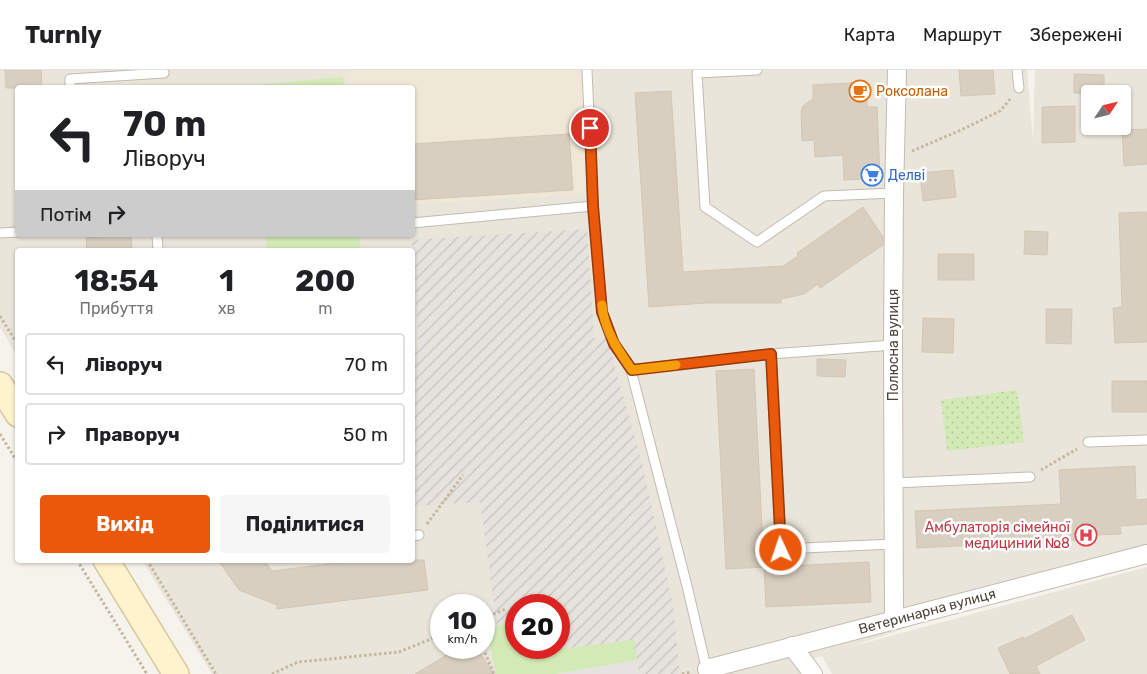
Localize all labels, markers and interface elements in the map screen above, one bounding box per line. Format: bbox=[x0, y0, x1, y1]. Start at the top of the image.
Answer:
text: Turnly bbox=[25, 21, 102, 49]
text: Карта bbox=[844, 24, 895, 46]
text: Маршрут bbox=[923, 24, 1002, 46]
text: Збережені bbox=[1030, 24, 1122, 46]
cafe icon: Роксолана bbox=[848, 79, 872, 103]
place label: Роксолана bbox=[876, 83, 948, 100]
north arrow bbox=[1081, 85, 1131, 135]
map controls bbox=[1081, 85, 1131, 135]
text: 70 m bbox=[123, 103, 206, 145]
icon: left bbox=[40, 105, 105, 170]
pin bbox=[569, 107, 611, 149]
icon: arrive bbox=[576, 114, 604, 142]
text: Ліворуч bbox=[123, 145, 206, 172]
supermarket icon: Делві bbox=[860, 163, 884, 187]
place label: Делві bbox=[888, 167, 925, 184]
icon: right bbox=[102, 200, 130, 228]
text: Потім bbox=[40, 203, 92, 226]
text: 18:54 bbox=[75, 263, 158, 299]
text: 1 bbox=[219, 263, 234, 299]
text: 200 bbox=[295, 263, 355, 299]
street label: Полюсна вулиця bbox=[885, 289, 902, 401]
text: Прибуття bbox=[80, 299, 153, 318]
text: хв bbox=[218, 299, 236, 318]
text: m bbox=[318, 299, 332, 318]
icon: left bbox=[42, 350, 70, 378]
text: Ліворуч bbox=[85, 353, 162, 376]
text: 70 m bbox=[345, 353, 388, 376]
icon: right bbox=[42, 420, 70, 448]
text: Праворуч bbox=[85, 423, 180, 446]
text: 50 m bbox=[343, 423, 388, 446]
button: Вихід bbox=[40, 495, 210, 553]
button: Поділитися bbox=[220, 495, 390, 553]
place label: Амбулаторія сімейної медициний №8 bbox=[925, 519, 1071, 552]
position arrow bbox=[754, 523, 806, 575]
hospital icon: Амбулаторія сімейної медициний №8 bbox=[1074, 523, 1098, 547]
street label: Ветеринарна вулиця bbox=[857, 585, 998, 638]
speed limit sign: 20 bbox=[505, 594, 570, 659]
text: 10 bbox=[448, 606, 477, 635]
text: km/h bbox=[448, 632, 477, 646]

